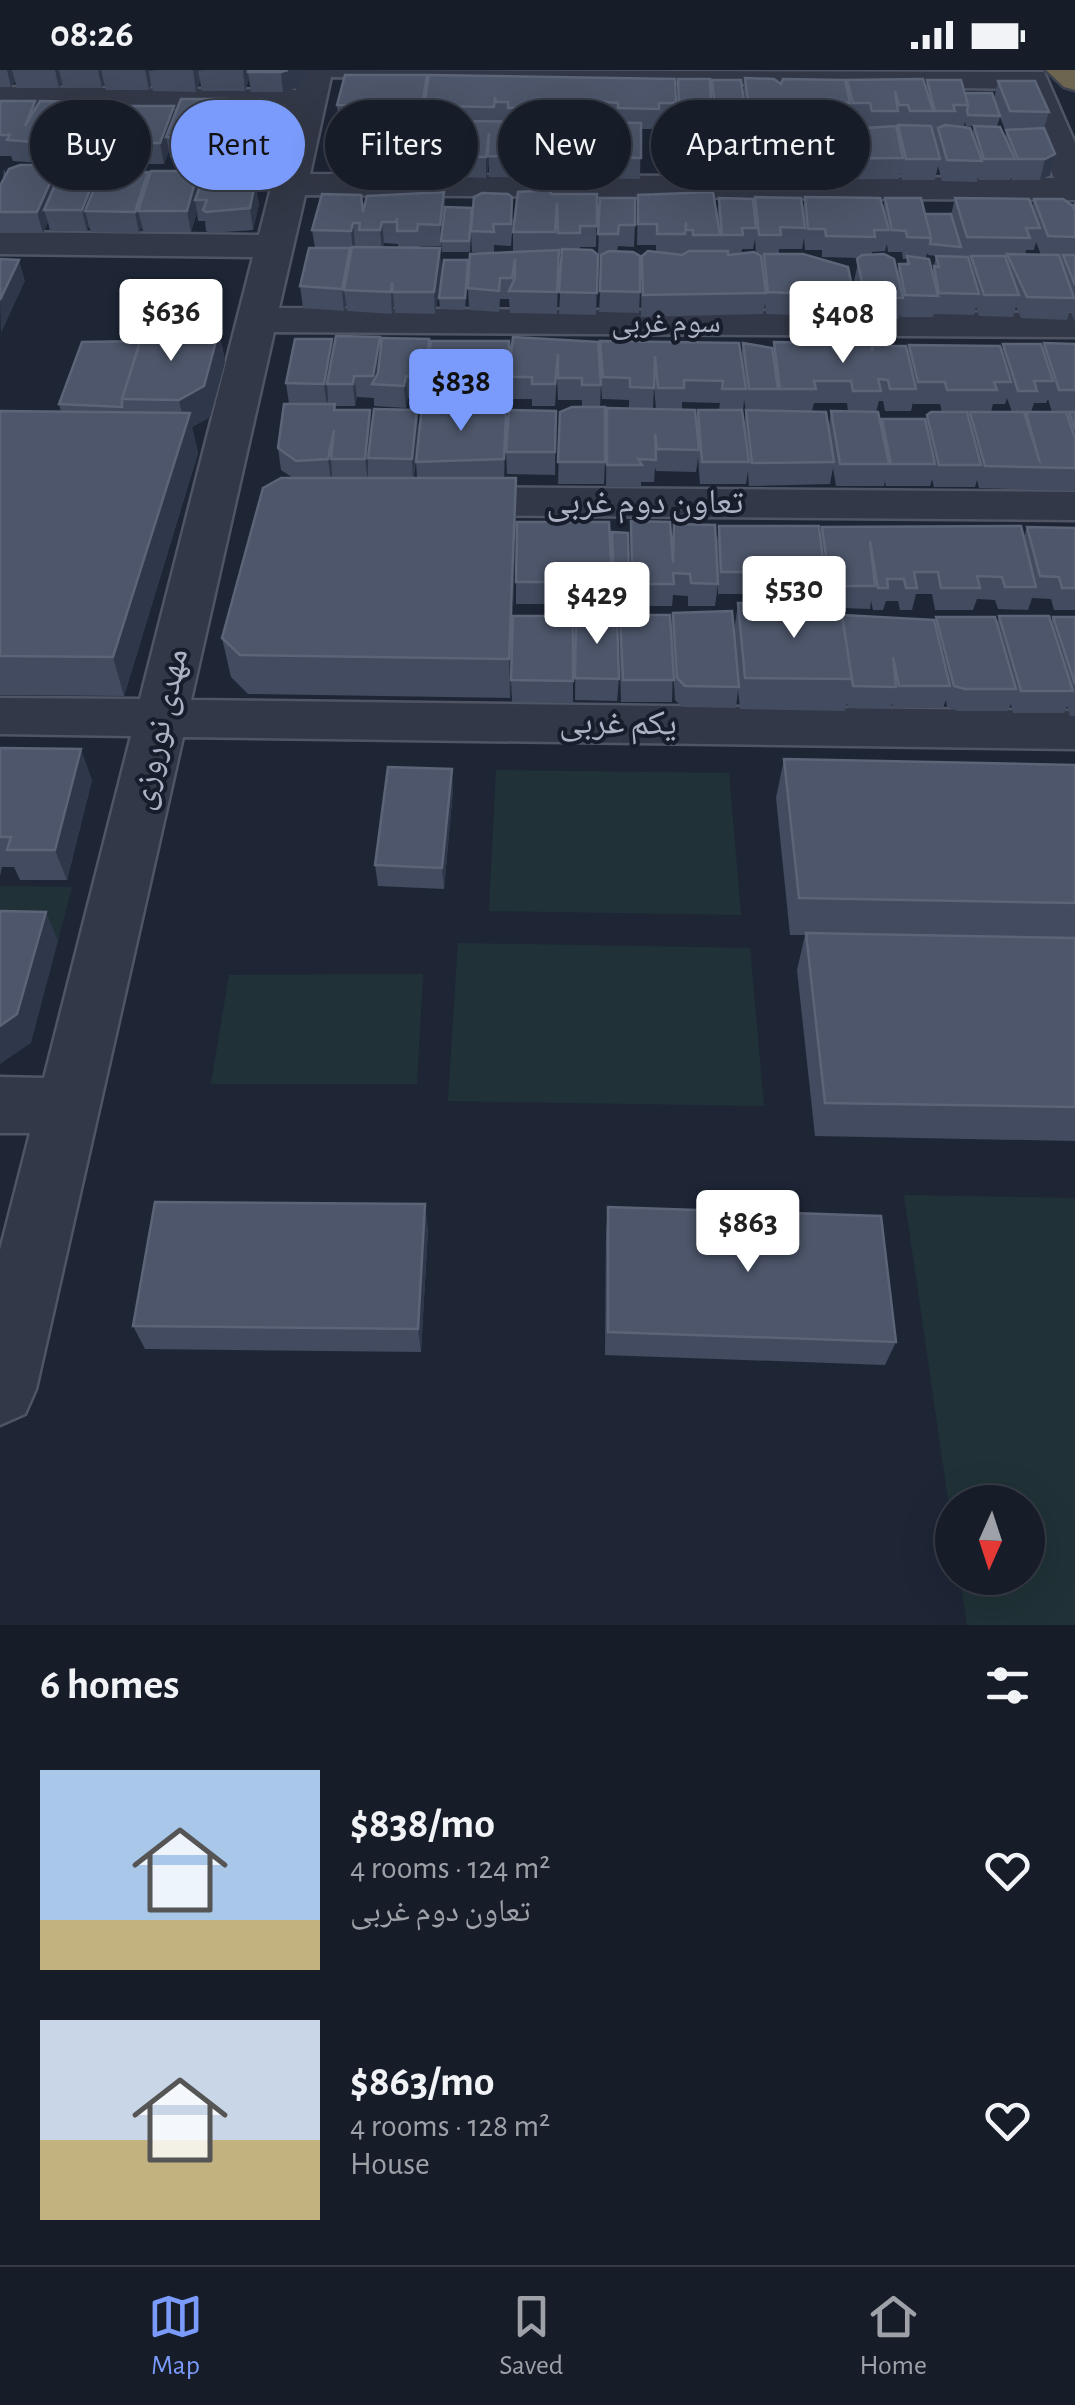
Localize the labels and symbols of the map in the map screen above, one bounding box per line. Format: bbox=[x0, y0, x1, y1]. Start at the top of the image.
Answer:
pin: $636 bbox=[112, 279, 230, 364]
pin: $408 bbox=[784, 281, 902, 366]
street label: سوم غربی bbox=[611, 308, 721, 341]
pin: $838 bbox=[402, 349, 520, 434]
street label: تعاون دوم غربی bbox=[546, 485, 744, 524]
pin: $530 bbox=[735, 556, 853, 641]
pin: $429 bbox=[538, 562, 656, 647]
street label: مهدی نوروزی bbox=[123, 645, 196, 813]
street label: یکم غربی bbox=[559, 704, 677, 746]
pin: $863 bbox=[689, 1190, 807, 1275]
north arrow bbox=[935, 1485, 1045, 1595]

